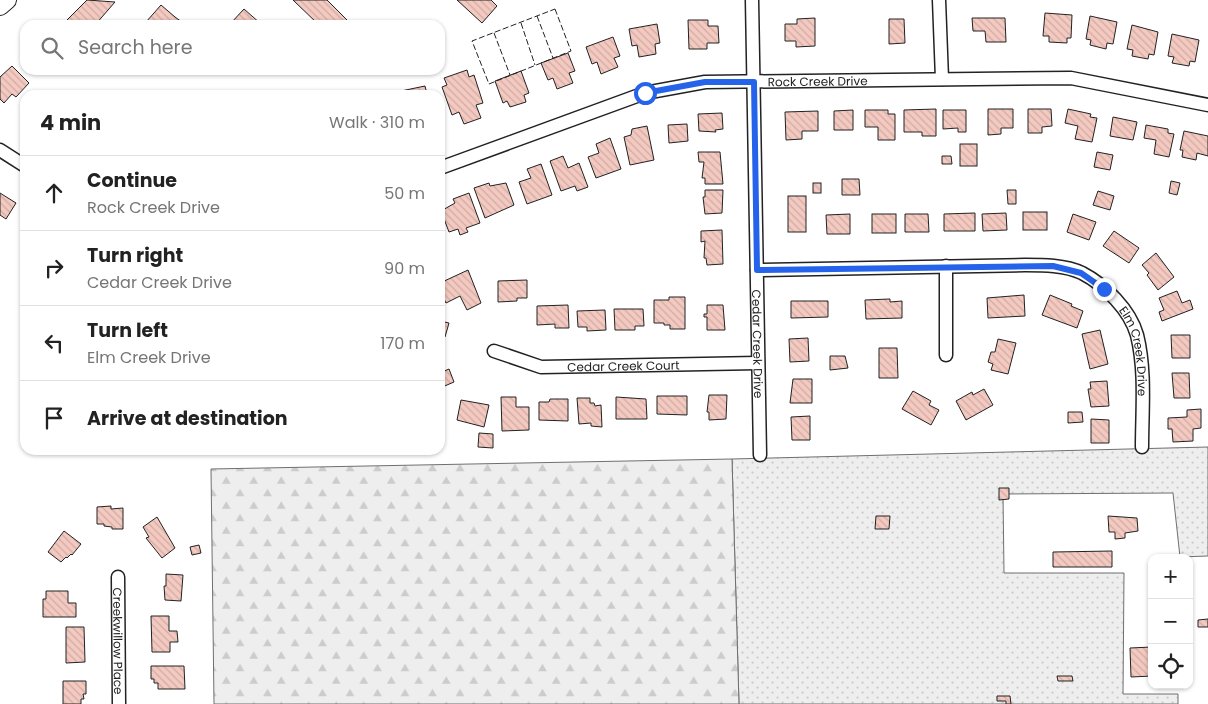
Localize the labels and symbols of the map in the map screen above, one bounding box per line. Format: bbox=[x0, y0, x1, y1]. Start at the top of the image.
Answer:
street label: Rock Creek Drive bbox=[768, 72, 868, 90]
route start bbox=[634, 82, 657, 105]
route end bbox=[1093, 278, 1116, 301]
street label: Cedar Creek Drive bbox=[749, 289, 768, 399]
street label: Elm Creek Drive bbox=[1116, 302, 1151, 396]
street label: Cedar Creek Court bbox=[567, 356, 680, 375]
street label: Creekwillow Place bbox=[110, 587, 127, 695]

